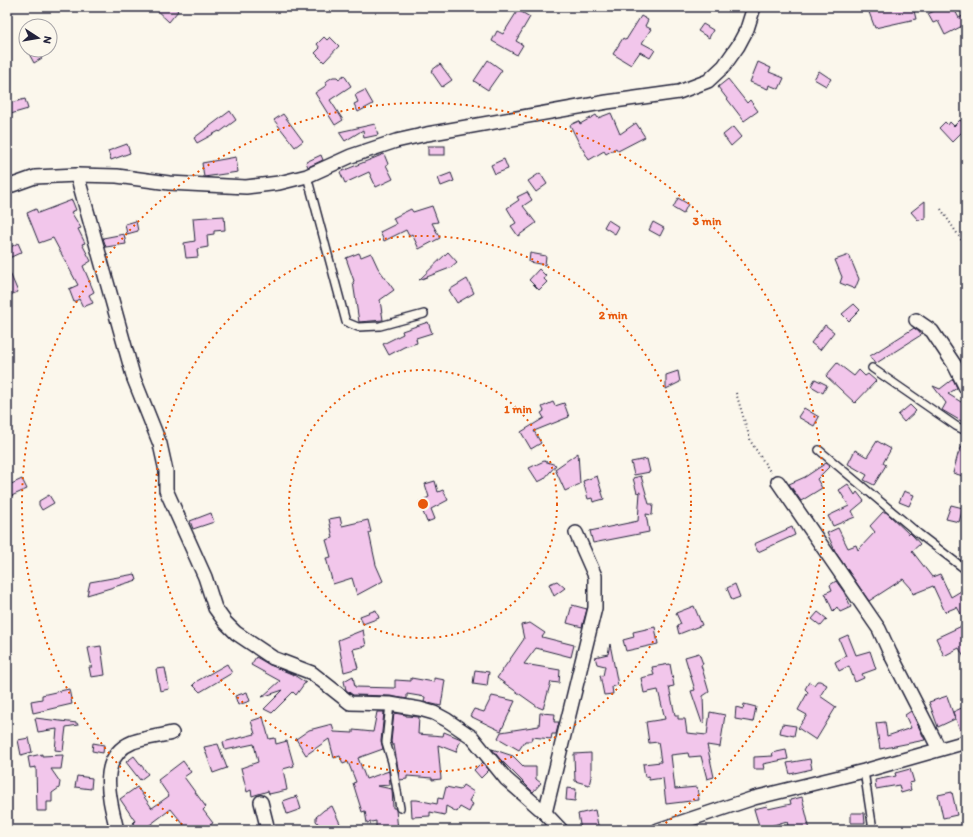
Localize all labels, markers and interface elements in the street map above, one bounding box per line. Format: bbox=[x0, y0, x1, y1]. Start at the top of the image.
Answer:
north arrow bbox=[18, 18, 58, 58]
text: N bbox=[40, 35, 54, 45]
text: 3 min bbox=[693, 214, 722, 228]
text: 2 min bbox=[599, 308, 628, 322]
text: 1 min bbox=[504, 402, 533, 416]
centre of rings bbox=[416, 497, 430, 511]

